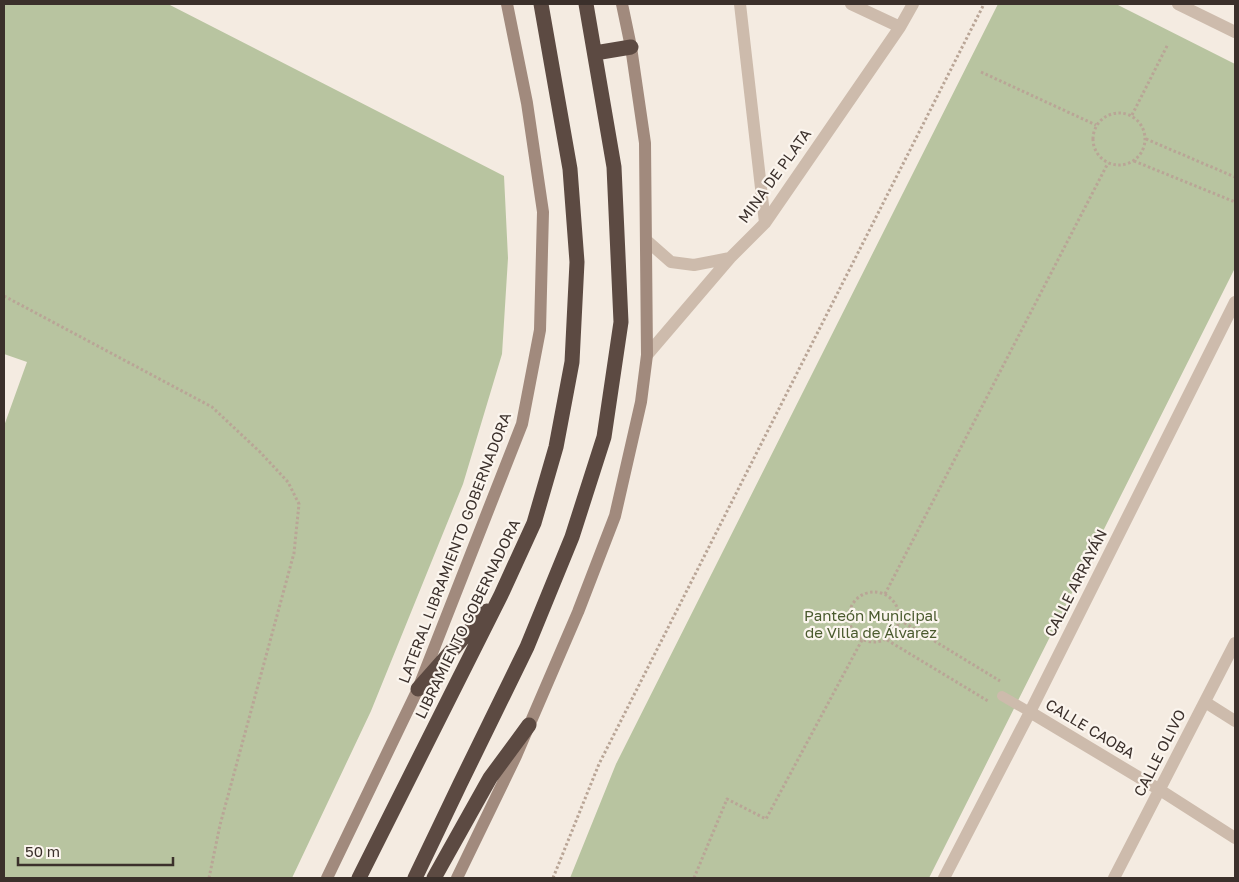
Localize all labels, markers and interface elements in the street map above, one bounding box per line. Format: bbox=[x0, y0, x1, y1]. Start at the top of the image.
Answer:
street label: MINA DE PLATA bbox=[734, 125, 814, 226]
street label: LATERAL LIBRAMIENTO GOBERNADORA bbox=[395, 410, 515, 686]
street label: LIBRAMIENTO GOBERNADORA bbox=[412, 516, 524, 722]
street label: CALLE ARRAYÁN bbox=[1040, 526, 1110, 639]
park label: Panteón Municipal de Villa de Álvarez bbox=[804, 606, 938, 641]
street label: CALLE CAOBA bbox=[1043, 695, 1138, 762]
street label: CALLE OLIVO bbox=[1129, 706, 1189, 799]
scale bar bbox=[18, 834, 172, 866]
text: 50 m bbox=[25, 842, 60, 860]

